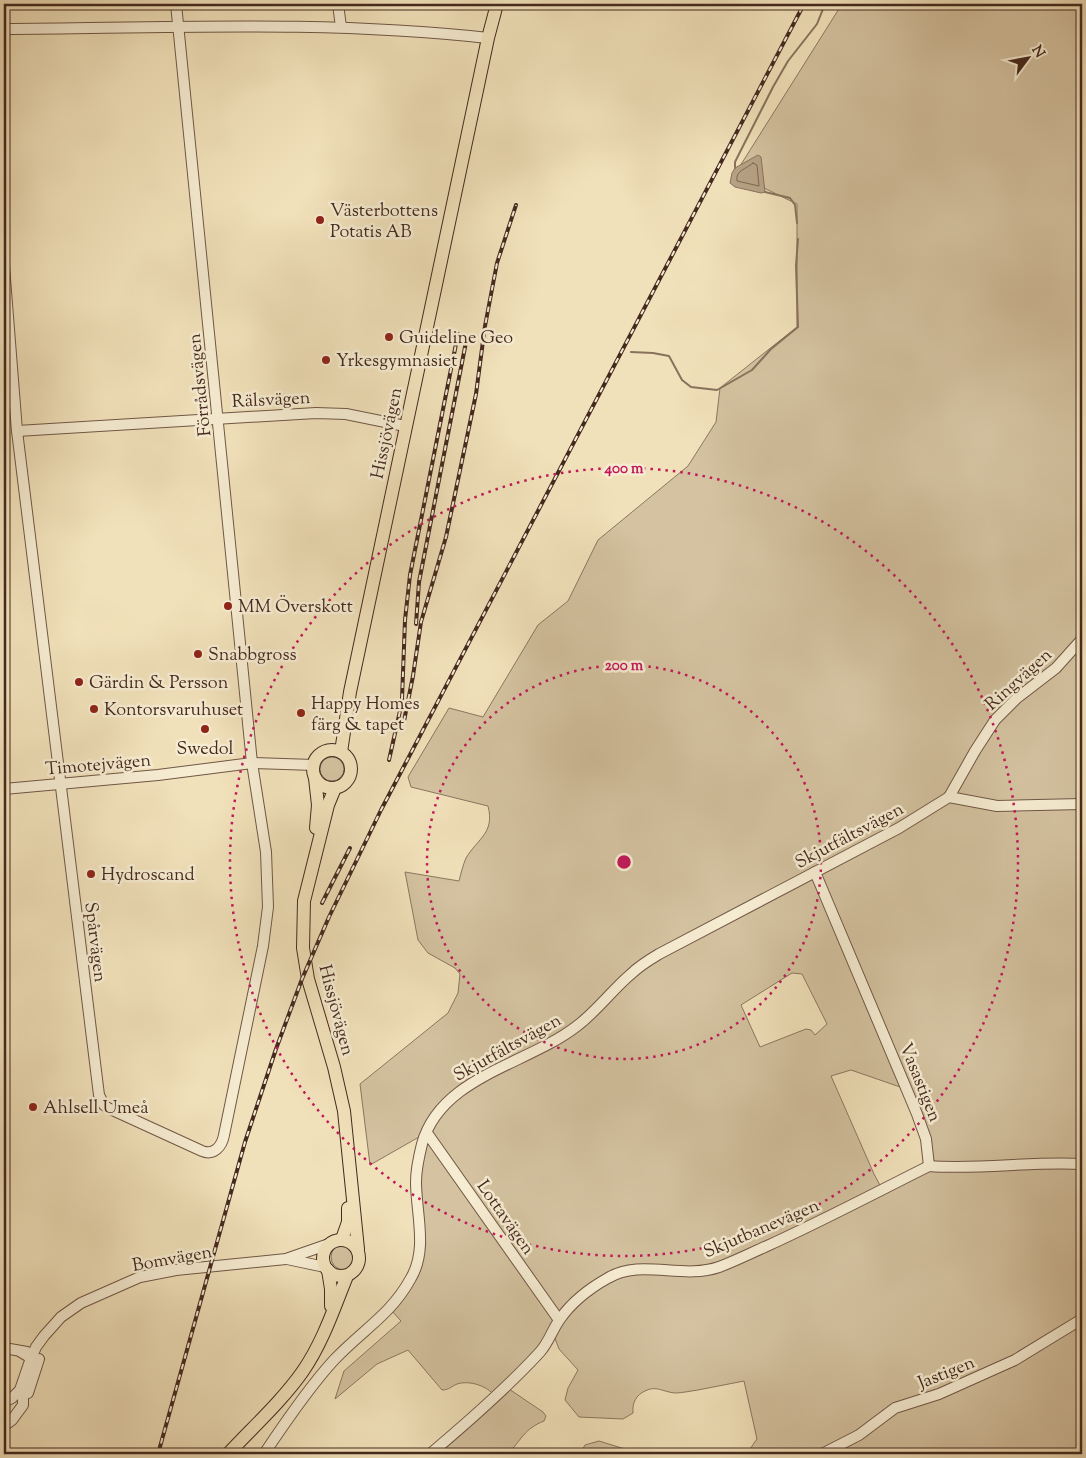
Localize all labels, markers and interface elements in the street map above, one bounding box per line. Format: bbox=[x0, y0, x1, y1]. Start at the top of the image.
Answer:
north arrow bbox=[1004, 32, 1054, 82]
text: N bbox=[1026, 42, 1049, 62]
place label: Västerbottens Potatis AB bbox=[330, 199, 438, 246]
marker: Västerbottens Potatis AB bbox=[314, 214, 326, 226]
place label: Guideline Geo bbox=[399, 326, 513, 352]
marker: Guideline Geo bbox=[383, 331, 395, 343]
street label: Förrådsvägen bbox=[183, 332, 219, 438]
place label: Yrkesgymnasiet bbox=[336, 349, 457, 375]
marker: Yrkesgymnasiet bbox=[320, 354, 332, 366]
street label: Hissjövägen bbox=[366, 385, 410, 482]
street label: Rälsvägen bbox=[231, 386, 311, 416]
text: 400 m bbox=[604, 459, 644, 480]
place label: MM Överskott bbox=[238, 595, 353, 621]
marker: MM Överskott bbox=[222, 600, 234, 612]
place label: Snabbgross bbox=[208, 643, 297, 669]
street label: Ringvägen bbox=[980, 643, 1059, 718]
marker: Snabbgross bbox=[192, 648, 204, 660]
text: 200 m bbox=[605, 656, 644, 677]
place label: Gärdin & Persson bbox=[89, 671, 229, 697]
marker: Gärdin & Persson bbox=[73, 676, 85, 688]
place label: Happy Homes färg & tapet bbox=[311, 692, 420, 739]
place label: Kontorsvaruhuset bbox=[104, 698, 243, 724]
marker: Kontorsvaruhuset bbox=[88, 703, 100, 715]
marker: Happy Homes färg & tapet bbox=[295, 707, 307, 719]
marker: Swedol bbox=[199, 723, 211, 735]
place label: Swedol bbox=[177, 737, 233, 763]
street label: Timotejvägen bbox=[44, 748, 152, 784]
street label: Skjutfältsvägen bbox=[791, 797, 909, 876]
centre of rings bbox=[615, 853, 633, 871]
place label: Hydroscand bbox=[101, 863, 195, 889]
marker: Hydroscand bbox=[85, 868, 97, 880]
street label: Spårvägen bbox=[76, 901, 112, 984]
street label: Hissjövägen bbox=[310, 962, 360, 1059]
street label: Skjutfältsvägen bbox=[449, 1008, 567, 1089]
street label: Vasastigen bbox=[892, 1039, 947, 1126]
place label: Ahlsell Umeå bbox=[43, 1096, 149, 1122]
marker: Ahlsell Umeå bbox=[27, 1101, 39, 1113]
street label: Lottavägen bbox=[469, 1175, 540, 1261]
street label: Skjutbanevägen bbox=[700, 1194, 824, 1266]
street label: Bomvägen bbox=[130, 1240, 215, 1280]
street label: Jastigen bbox=[913, 1351, 980, 1397]

